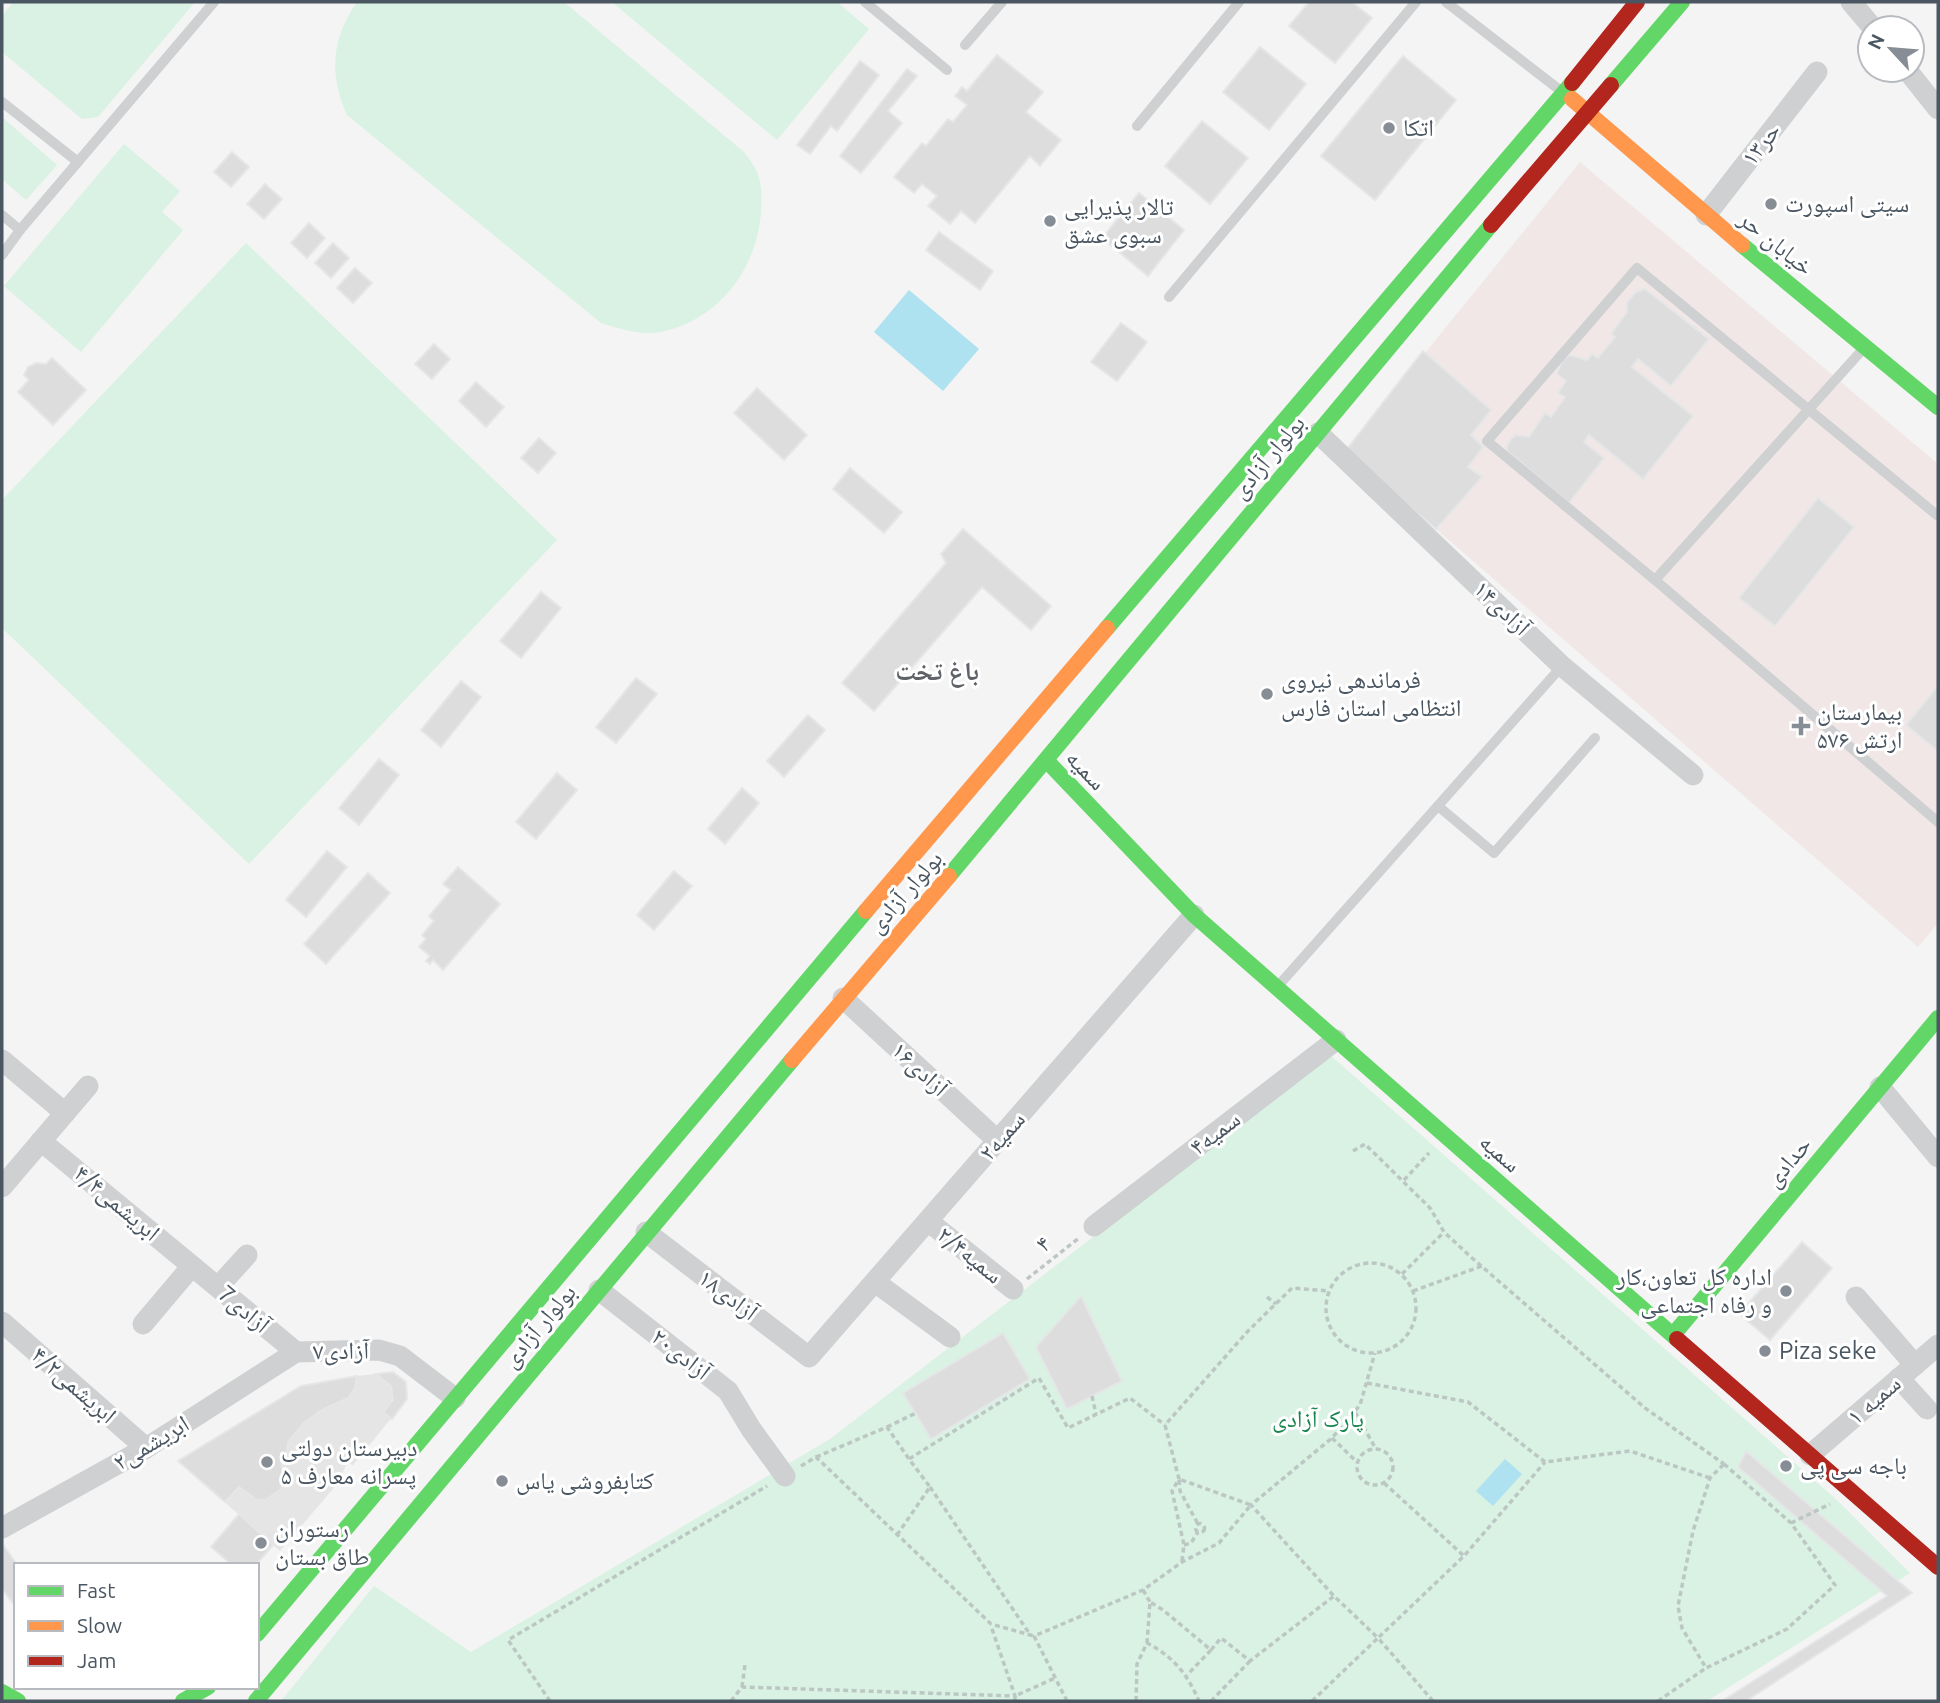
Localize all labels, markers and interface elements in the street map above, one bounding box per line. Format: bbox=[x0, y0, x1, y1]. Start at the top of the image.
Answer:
north arrow bbox=[1856, 14, 1926, 84]
text: N bbox=[1863, 30, 1889, 53]
place label: اتکا bbox=[1403, 114, 1434, 141]
street label: حر۱۳ bbox=[1736, 117, 1786, 170]
marker: اتکا bbox=[1381, 120, 1397, 136]
place label: سیتی اسپورت bbox=[1785, 190, 1909, 218]
place label: تالار پذیرایی سبوی عشق bbox=[1064, 193, 1173, 249]
marker: سیتی اسپورت bbox=[1763, 196, 1779, 212]
street label: خیابان حر bbox=[1733, 204, 1819, 281]
marker: تالار پذیرایی سبوی عشق bbox=[1042, 213, 1058, 229]
street label: بولوار آزادی bbox=[1225, 410, 1311, 504]
street label: آزادی۱۴ bbox=[1468, 575, 1536, 642]
district label: باغ تخت bbox=[895, 656, 979, 688]
place label: فرماندهی نیروی انتظامی استان فارس bbox=[1281, 666, 1462, 722]
marker: فرماندهی نیروی انتظامی استان فارس bbox=[1259, 686, 1275, 702]
place label: بیمارستان ۵۷۶ ارتش bbox=[1817, 698, 1902, 754]
marker: بیمارستان ۵۷۶ ارتش bbox=[1791, 716, 1811, 736]
street label: سمیه bbox=[1061, 744, 1112, 796]
street label: بولوار آزادی bbox=[862, 845, 948, 939]
street label: آزادی۱۶ bbox=[886, 1036, 955, 1103]
street label: سمیه۴ bbox=[1184, 1105, 1245, 1161]
street label: ۲سمیه bbox=[973, 1106, 1030, 1166]
street label: سمیه bbox=[1474, 1128, 1526, 1178]
street label: حدادی bbox=[1759, 1131, 1817, 1193]
street label: ابریشمی۴/۴ bbox=[69, 1159, 165, 1247]
street label: سمیه۲/۴ bbox=[932, 1220, 1008, 1289]
street label: ۴ bbox=[1030, 1230, 1055, 1258]
place label: اداره کل تعاون،کار و رفاه اجتماعی bbox=[1616, 1263, 1772, 1319]
street label: آزادی۱۸ bbox=[693, 1264, 764, 1327]
street label: 7آزادی bbox=[212, 1279, 276, 1339]
street label: بولوار آزادی bbox=[496, 1279, 582, 1373]
marker: اداره کل تعاون،کار و رفاه اجتماعی bbox=[1778, 1283, 1794, 1299]
street label: آزادی۲۰ bbox=[646, 1322, 717, 1386]
street label: آزادی۷ bbox=[313, 1336, 370, 1365]
place label: Piza seke bbox=[1779, 1337, 1877, 1364]
street label: ابریشمی۴/۲ bbox=[26, 1341, 122, 1429]
marker: Piza seke bbox=[1757, 1343, 1773, 1359]
street label: ۱ سمیه bbox=[1842, 1369, 1906, 1430]
park label: پارک آزادی bbox=[1272, 1405, 1364, 1433]
street label: ابریشمی۲ bbox=[108, 1410, 194, 1476]
place label: دبیرستان دولتی پسرانه معارف ۵ bbox=[281, 1434, 417, 1490]
place label: باجه سی پی bbox=[1800, 1452, 1907, 1480]
marker: دبیرستان دولتی پسرانه معارف ۵ bbox=[259, 1454, 275, 1470]
marker: باجه سی پی bbox=[1778, 1458, 1794, 1474]
place label: کتابفروشی یاس bbox=[516, 1467, 654, 1495]
marker: کتابفروشی یاس bbox=[494, 1473, 510, 1489]
place label: رستوران طاق بستان bbox=[275, 1515, 369, 1571]
marker: رستوران طاق بستان bbox=[253, 1535, 269, 1551]
legend bbox=[14, 1563, 259, 1689]
text: Fast bbox=[77, 1578, 115, 1602]
text: Slow bbox=[77, 1613, 122, 1637]
text: Jam bbox=[77, 1648, 116, 1672]

